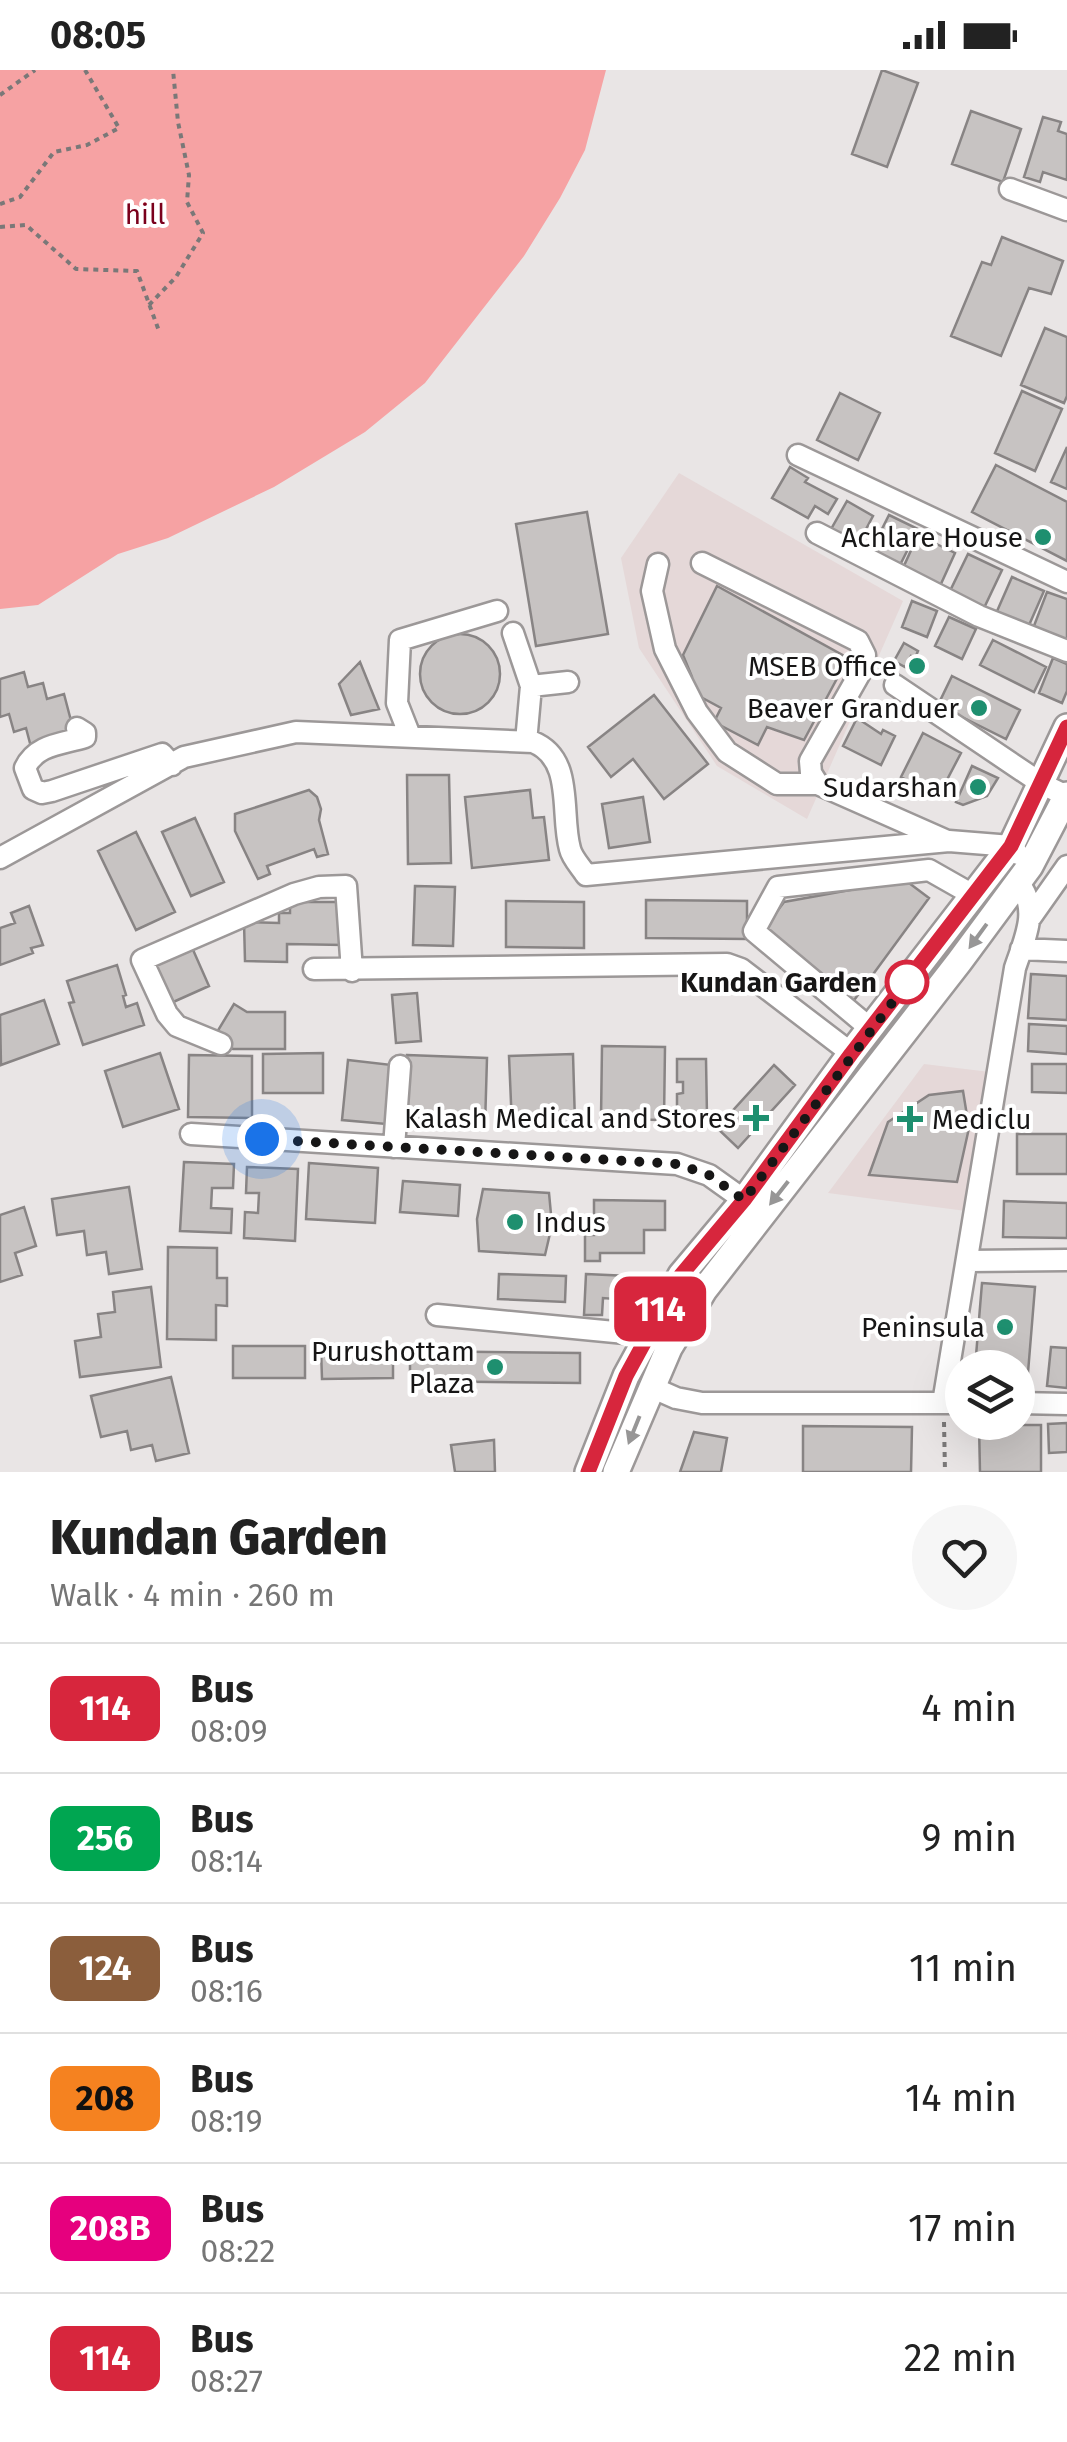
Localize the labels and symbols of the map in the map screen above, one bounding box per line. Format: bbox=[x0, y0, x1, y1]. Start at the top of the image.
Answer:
park label: hill bbox=[125, 198, 165, 231]
place label: Achlare House bbox=[841, 521, 1023, 554]
marker: Achlare House bbox=[1032, 526, 1054, 548]
place label: MSEB Office bbox=[748, 650, 897, 683]
marker: MSEB Office bbox=[906, 655, 928, 677]
place label: Beaver Granduer bbox=[747, 692, 959, 725]
marker: Beaver Granduer bbox=[968, 697, 990, 719]
place label: Sudarshan bbox=[823, 771, 958, 804]
marker: Sudarshan bbox=[967, 776, 989, 798]
one-way arrow bbox=[969, 923, 989, 949]
marker: Kundan Garden bbox=[886, 961, 928, 1003]
place label: Kundan Garden bbox=[680, 966, 877, 999]
place label: Kalash Medical and Stores bbox=[404, 1102, 736, 1135]
place label: Mediclu bbox=[932, 1103, 1032, 1136]
marker: Mediclu bbox=[897, 1106, 923, 1132]
marker: Kalash Medical and Stores bbox=[745, 1107, 767, 1129]
your location bbox=[237, 1114, 287, 1164]
one-way arrow bbox=[770, 1180, 790, 1206]
place label: Indus bbox=[535, 1206, 606, 1239]
marker: Indus bbox=[504, 1211, 526, 1233]
line badge: 114 bbox=[602, 1276, 718, 1342]
place label: Peninsula bbox=[861, 1311, 985, 1344]
marker: Peninsula bbox=[994, 1316, 1016, 1338]
place label: Purushottam Plaza bbox=[311, 1335, 475, 1400]
marker: Purushottam Plaza bbox=[484, 1356, 506, 1378]
one-way arrow bbox=[625, 1415, 641, 1445]

